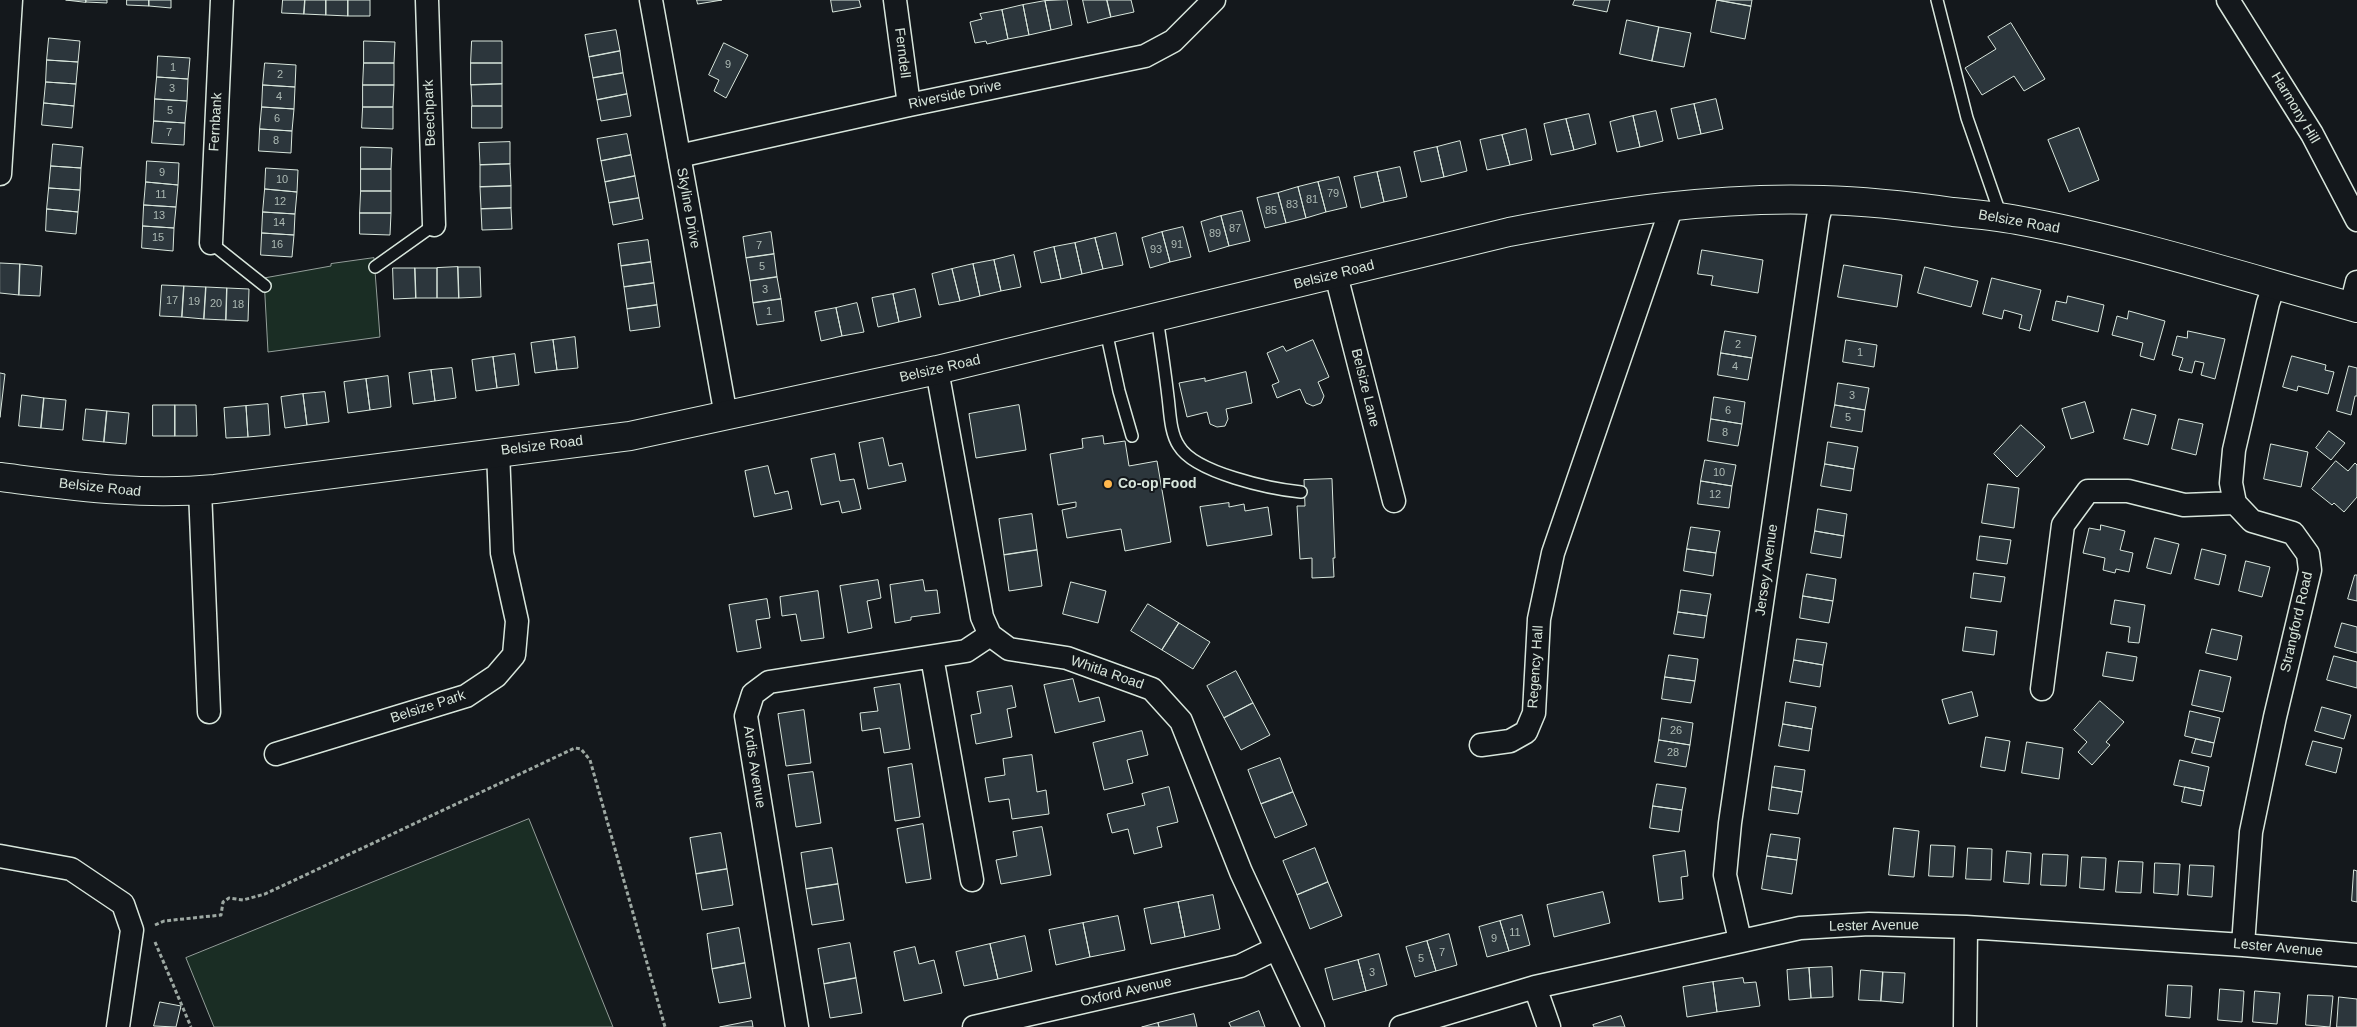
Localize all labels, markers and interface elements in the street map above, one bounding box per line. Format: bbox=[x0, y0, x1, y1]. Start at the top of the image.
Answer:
street label: Ferndell bbox=[891, 27, 913, 79]
house number: 9 bbox=[725, 58, 731, 72]
house number: 1 bbox=[170, 61, 176, 75]
house number: 2 bbox=[277, 68, 283, 82]
street label: Harmony Hill bbox=[2267, 69, 2323, 147]
street label: Riverside Drive bbox=[907, 77, 1003, 113]
street label: Beechpark bbox=[420, 79, 440, 147]
house number: 3 bbox=[169, 82, 175, 96]
house number: 4 bbox=[276, 90, 282, 104]
street label: Fernbank bbox=[206, 92, 226, 152]
house number: 5 bbox=[167, 104, 173, 118]
house number: 6 bbox=[274, 112, 280, 126]
house number: 7 bbox=[166, 126, 172, 140]
house number: 8 bbox=[273, 134, 279, 148]
house number: 9 bbox=[159, 166, 165, 180]
street label: Skyline Drive bbox=[673, 166, 703, 250]
house number: 10 bbox=[276, 173, 288, 187]
house number: 79 bbox=[1327, 187, 1339, 201]
house number: 11 bbox=[155, 188, 167, 202]
house number: 81 bbox=[1306, 193, 1318, 207]
house number: 12 bbox=[274, 195, 286, 209]
house number: 83 bbox=[1286, 198, 1298, 212]
house number: 85 bbox=[1265, 204, 1277, 218]
street label: Belsize Road bbox=[1977, 207, 2061, 237]
house number: 13 bbox=[153, 209, 165, 223]
house number: 14 bbox=[273, 216, 285, 230]
house number: 87 bbox=[1229, 222, 1241, 236]
house number: 89 bbox=[1209, 227, 1221, 241]
house number: 15 bbox=[152, 231, 164, 245]
house number: 16 bbox=[271, 238, 283, 252]
house number: 91 bbox=[1171, 238, 1183, 252]
house number: 7 bbox=[756, 239, 762, 253]
house number: 93 bbox=[1150, 243, 1162, 257]
street label: Belsize Road bbox=[1292, 257, 1376, 293]
house number: 5 bbox=[759, 260, 765, 274]
house number: 3 bbox=[762, 283, 768, 297]
house number: 17 bbox=[166, 294, 178, 308]
house number: 19 bbox=[188, 295, 200, 309]
house number: 20 bbox=[210, 297, 222, 311]
house number: 18 bbox=[232, 298, 244, 312]
house number: 1 bbox=[766, 305, 772, 319]
house number: 2 bbox=[1735, 338, 1741, 352]
house number: 1 bbox=[1857, 346, 1863, 360]
street label: Belsize Lane bbox=[1347, 347, 1383, 429]
street label: Belsize Road bbox=[898, 352, 982, 386]
house number: 4 bbox=[1732, 360, 1738, 374]
house number: 3 bbox=[1849, 389, 1855, 403]
house number: 6 bbox=[1725, 404, 1731, 418]
house number: 5 bbox=[1845, 411, 1851, 425]
house number: 8 bbox=[1722, 426, 1728, 440]
street label: Belsize Road bbox=[500, 433, 584, 459]
house number: 10 bbox=[1713, 466, 1725, 480]
street label: Belsize Road bbox=[58, 475, 142, 501]
place label: Co-op Food bbox=[1118, 476, 1197, 492]
marker: Co-op Food bbox=[1102, 478, 1114, 490]
house number: 12 bbox=[1709, 488, 1721, 502]
street label: Jersey Avenue bbox=[1752, 523, 1782, 617]
street label: Strangford Road bbox=[2277, 570, 2317, 674]
street label: Regency Hall bbox=[1525, 625, 1547, 709]
street label: Whitla Road bbox=[1068, 653, 1146, 693]
street label: Belsize Park bbox=[388, 687, 468, 727]
house number: 26 bbox=[1670, 724, 1682, 738]
street label: Ardis Avenue bbox=[739, 725, 769, 809]
house number: 28 bbox=[1667, 746, 1679, 760]
street label: Lester Avenue bbox=[1829, 917, 1919, 935]
house number: 11 bbox=[1509, 926, 1521, 940]
house number: 9 bbox=[1491, 932, 1497, 946]
street label: Lester Avenue bbox=[2232, 936, 2324, 960]
house number: 7 bbox=[1439, 946, 1445, 960]
house number: 5 bbox=[1418, 952, 1424, 966]
house number: 3 bbox=[1369, 966, 1375, 980]
street label: Oxford Avenue bbox=[1079, 973, 1173, 1011]

